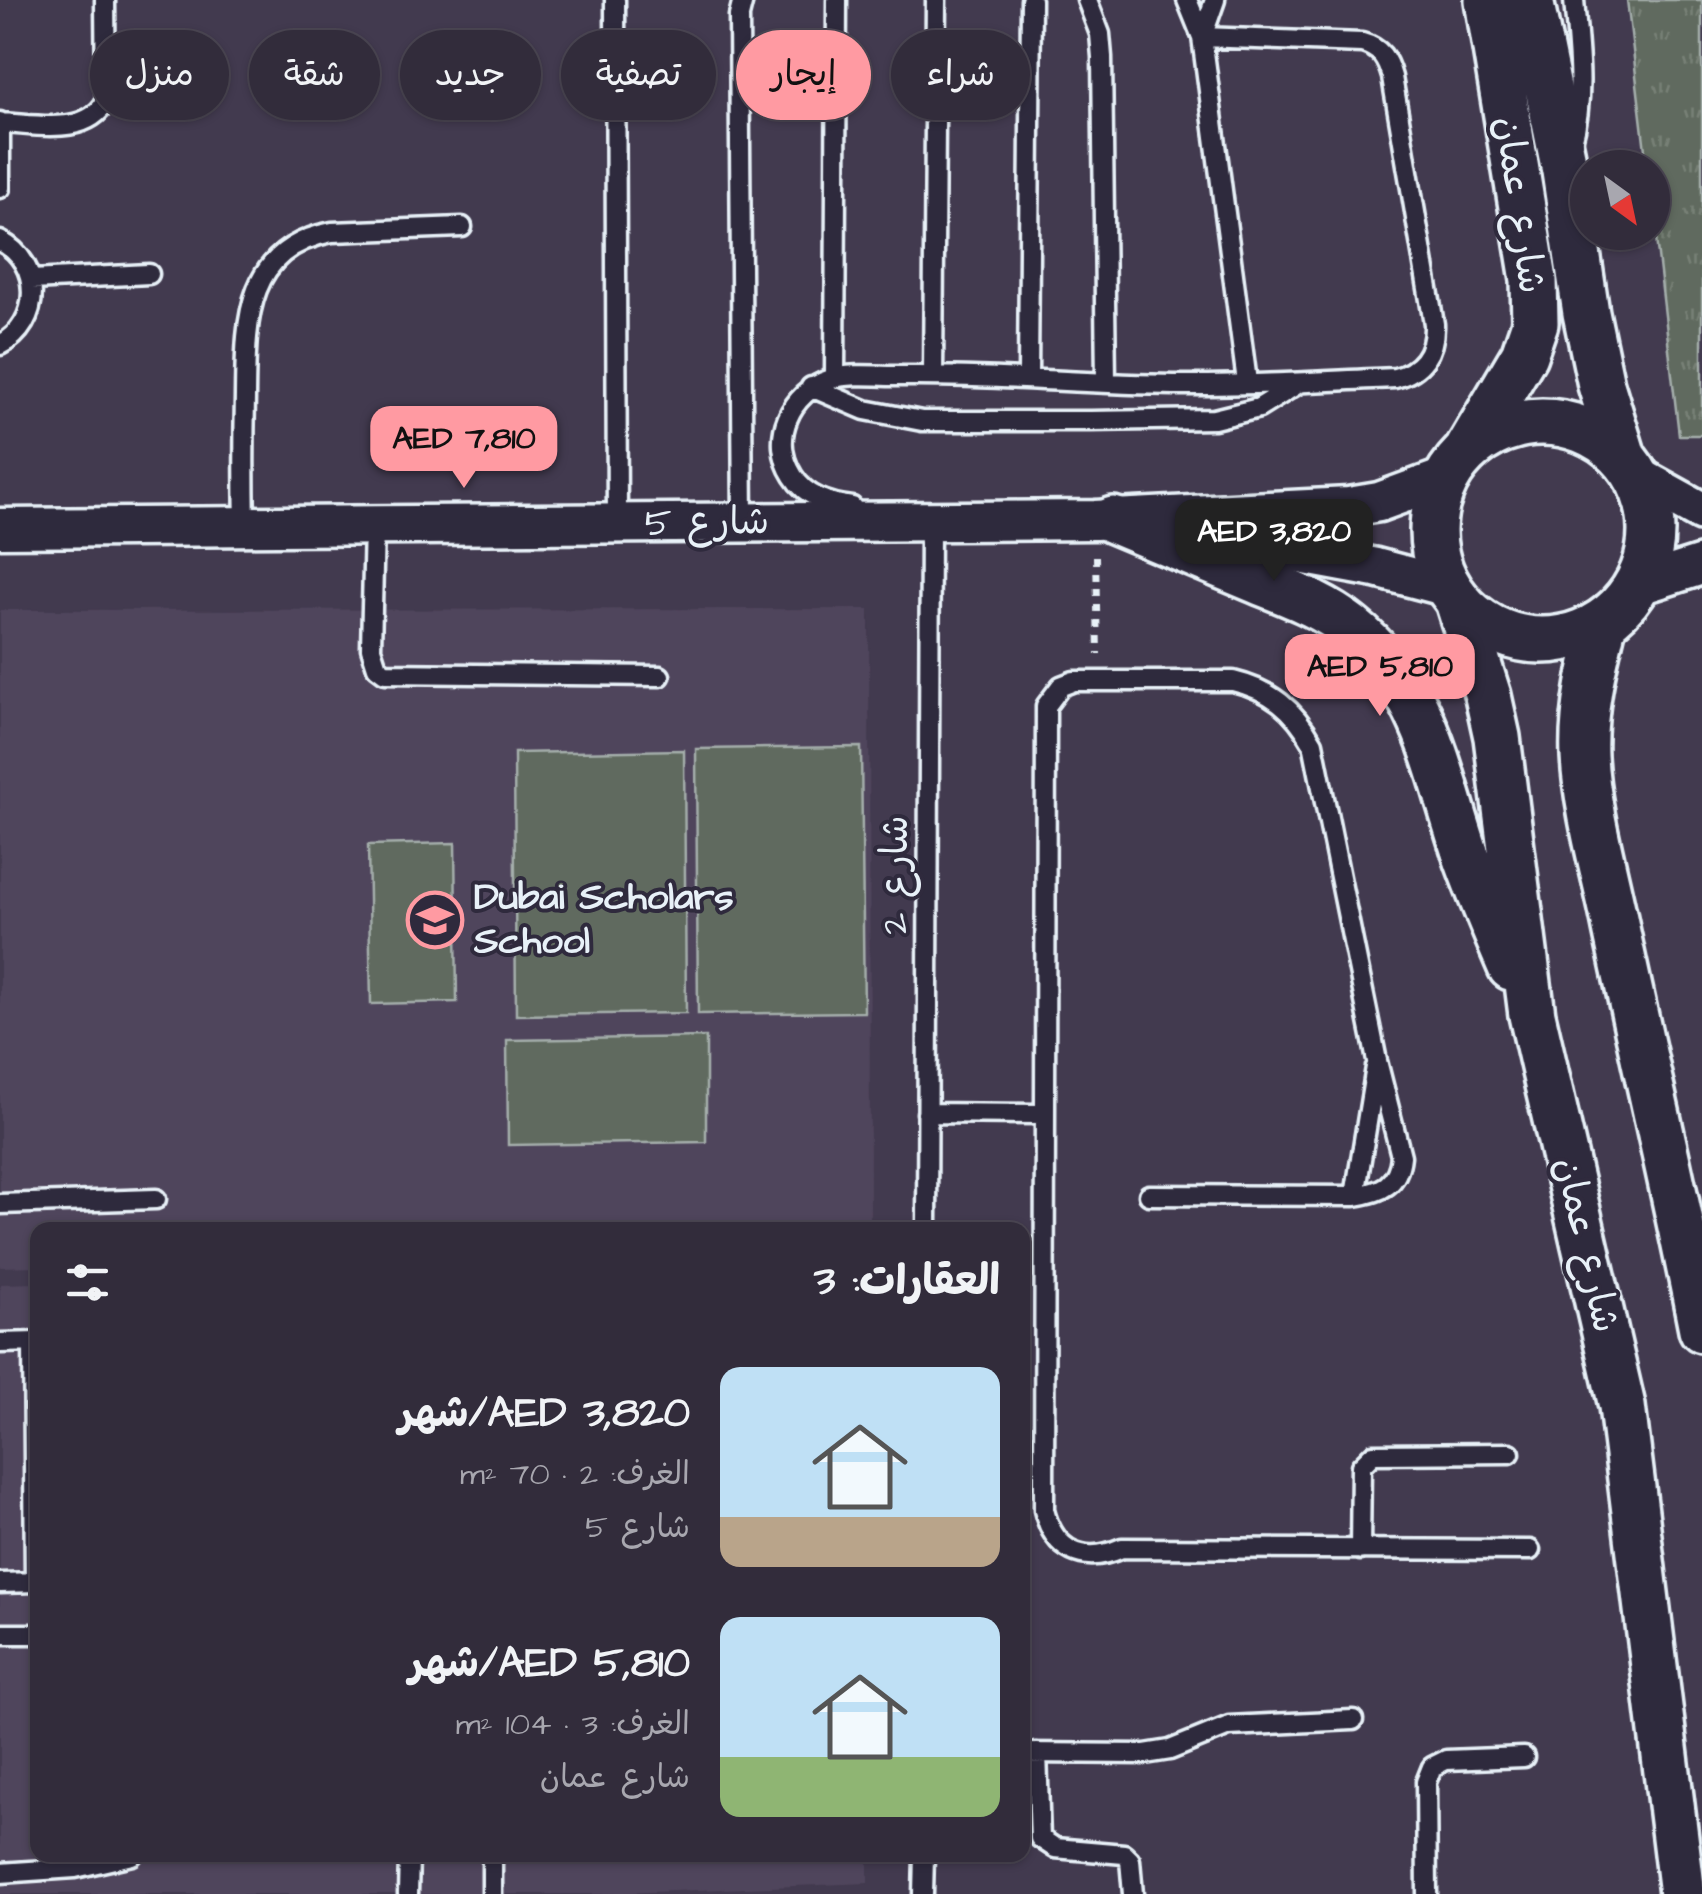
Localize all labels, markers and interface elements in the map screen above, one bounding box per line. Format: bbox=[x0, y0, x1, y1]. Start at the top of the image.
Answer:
chip: منزل bbox=[90, 30, 229, 120]
chip: شقة bbox=[249, 30, 380, 120]
chip: جديد bbox=[400, 30, 541, 120]
chip: تصفية bbox=[561, 30, 716, 120]
chip: إيجار bbox=[736, 30, 871, 120]
chip: شراء bbox=[891, 30, 1030, 120]
street label: شارع عمان bbox=[1481, 113, 1557, 297]
north arrow bbox=[1570, 150, 1670, 250]
map controls bbox=[1570, 150, 1670, 250]
pin: AED 7,810 bbox=[350, 406, 578, 491]
text: AED 7,810 bbox=[392, 416, 536, 461]
street label: شارع 5 bbox=[644, 496, 770, 550]
pin: AED 3,820 bbox=[1160, 499, 1388, 584]
text: AED 3,820 bbox=[1197, 509, 1351, 554]
pin: AED 5,810 bbox=[1266, 634, 1494, 719]
text: AED 5,810 bbox=[1307, 644, 1453, 689]
street label: شارع 2 bbox=[870, 815, 922, 935]
place label: Dubai Scholars School bbox=[473, 872, 734, 968]
school or university icon: Dubai Scholars School bbox=[405, 890, 465, 950]
street label: شارع عمان bbox=[1541, 1152, 1631, 1338]
text: العقارات: 3 bbox=[814, 1253, 1000, 1311]
icon: filters bbox=[60, 1255, 115, 1310]
text: AED 3,820/شهر bbox=[399, 1385, 690, 1443]
icon: home bbox=[800, 1407, 920, 1527]
text: الغرف: 2 · 70 m² bbox=[460, 1452, 690, 1497]
text: شارع 5 bbox=[585, 1505, 690, 1550]
text: AED 5,810/شهر bbox=[409, 1635, 690, 1693]
icon: home bbox=[800, 1657, 920, 1777]
text: الغرف: 3 · 104 m² bbox=[456, 1702, 690, 1747]
text: شارع عمان bbox=[540, 1755, 690, 1800]

